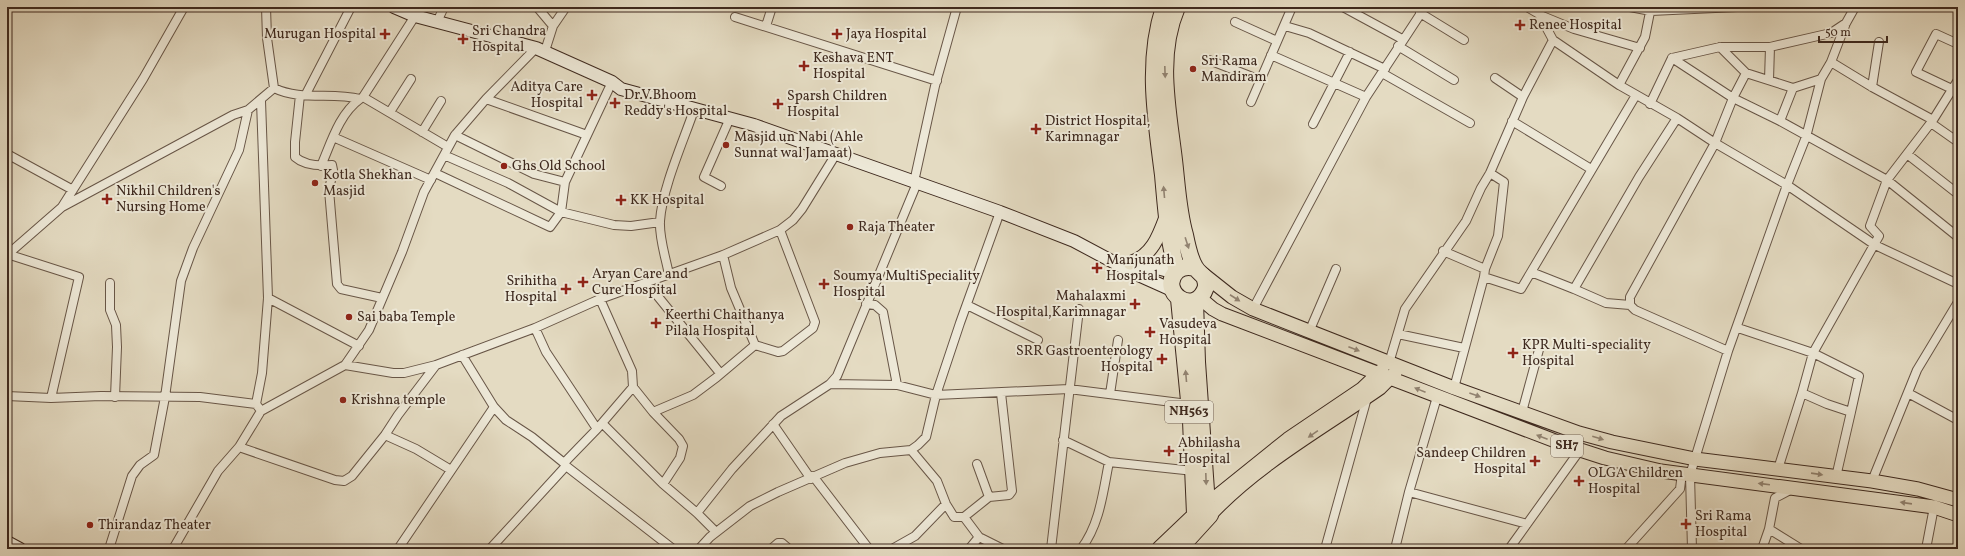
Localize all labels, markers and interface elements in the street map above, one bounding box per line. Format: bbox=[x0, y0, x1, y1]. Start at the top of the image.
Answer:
place label: Renee Hospital bbox=[1529, 16, 1622, 35]
scale bar bbox=[1819, 18, 1887, 44]
marker: Renee Hospital bbox=[1514, 19, 1526, 31]
place label: Sri Chandra Hospital bbox=[472, 22, 546, 57]
place label: Murugan Hospital bbox=[264, 25, 376, 44]
place label: Jaya Hospital bbox=[846, 25, 927, 44]
text: 50 m bbox=[1825, 25, 1851, 41]
marker: Murugan Hospital bbox=[379, 28, 391, 40]
marker: Jaya Hospital bbox=[831, 28, 843, 40]
marker: Sri Chandra Hospital bbox=[457, 33, 469, 45]
place label: Keshava ENT Hospital bbox=[813, 49, 894, 84]
place label: Sri Rama Mandiram bbox=[1201, 52, 1267, 87]
marker: Keshava ENT Hospital bbox=[798, 60, 810, 72]
marker: Sri Rama Mandiram bbox=[1188, 64, 1198, 74]
one-way arrow bbox=[1162, 66, 1168, 79]
place label: Aditya Care Hospital bbox=[510, 78, 583, 113]
place label: Dr.V.Bhoom Reddy's Hospital bbox=[624, 86, 727, 121]
place label: Sparsh Children Hospital bbox=[787, 87, 887, 122]
marker: Aditya Care Hospital bbox=[586, 89, 598, 101]
marker: Dr.V.Bhoom Reddy's Hospital bbox=[609, 97, 621, 109]
marker: Sparsh Children Hospital bbox=[772, 98, 784, 110]
place label: District Hospital, Karimnagar bbox=[1045, 112, 1150, 147]
marker: District Hospital, Karimnagar bbox=[1030, 123, 1042, 135]
place label: Masjid un Nabi (Ahle Sunnat wal Jamaat) bbox=[734, 128, 863, 163]
marker: Masjid un Nabi (Ahle Sunnat wal Jamaat) bbox=[721, 140, 731, 150]
place label: Ghs Old School bbox=[512, 157, 605, 176]
marker: Ghs Old School bbox=[499, 161, 509, 171]
place label: Kotla Shekhan Masjid bbox=[323, 166, 412, 201]
marker: Kotla Shekhan Masjid bbox=[310, 178, 320, 188]
place label: Nikhil Children's Nursing Home bbox=[116, 182, 220, 217]
one-way arrow bbox=[1161, 186, 1168, 198]
place label: KK Hospital bbox=[630, 191, 704, 210]
marker: Nikhil Children's Nursing Home bbox=[101, 193, 113, 205]
marker: KK Hospital bbox=[615, 194, 627, 206]
place label: Raja Theater bbox=[858, 218, 935, 237]
marker: Raja Theater bbox=[845, 222, 855, 232]
one-way arrow bbox=[1184, 237, 1190, 249]
place label: Manjunath Hospital bbox=[1106, 251, 1175, 286]
marker: Manjunath Hospital bbox=[1091, 262, 1103, 274]
place label: Aryan Care and Cure Hospital bbox=[592, 265, 688, 300]
place label: Soumya MultiSpeciality Hospital bbox=[833, 267, 980, 302]
place label: Srihitha Hospital bbox=[505, 272, 557, 307]
marker: Aryan Care and Cure Hospital bbox=[577, 276, 589, 288]
marker: Soumya MultiSpeciality Hospital bbox=[818, 278, 830, 290]
marker: Srihitha Hospital bbox=[560, 283, 572, 295]
place label: Mahalaxmi Hospital,Karimnagar bbox=[996, 287, 1126, 322]
one-way arrow bbox=[1229, 294, 1240, 302]
marker: Mahalaxmi Hospital,Karimnagar bbox=[1129, 298, 1141, 310]
place label: Keerthi Chaithanya Pilala Hospital bbox=[665, 306, 785, 341]
place label: Sai baba Temple bbox=[357, 308, 456, 327]
marker: Sai baba Temple bbox=[344, 312, 354, 322]
place label: Vasudeva Hospital bbox=[1159, 315, 1217, 350]
marker: Keerthi Chaithanya Pilala Hospital bbox=[650, 317, 662, 329]
marker: Vasudeva Hospital bbox=[1144, 326, 1156, 338]
place label: KPR Multi-speciality Hospital bbox=[1522, 336, 1651, 371]
place label: SRR Gastroenterology Hospital bbox=[1016, 342, 1153, 377]
one-way arrow bbox=[1348, 346, 1360, 352]
marker: KPR Multi-speciality Hospital bbox=[1507, 347, 1519, 359]
marker: SRR Gastroenterology Hospital bbox=[1156, 353, 1168, 365]
one-way arrow bbox=[1182, 370, 1189, 382]
one-way arrow bbox=[1414, 387, 1426, 393]
place label: Krishna temple bbox=[351, 391, 446, 410]
one-way arrow bbox=[1470, 393, 1482, 399]
marker: Krishna temple bbox=[338, 395, 348, 405]
road number: NH563 bbox=[1165, 401, 1213, 423]
one-way arrow bbox=[1307, 430, 1318, 438]
one-way arrow bbox=[1535, 433, 1547, 439]
place label: Abhilasha Hospital bbox=[1178, 434, 1240, 469]
road number: SH7 bbox=[1551, 435, 1583, 457]
one-way arrow bbox=[1592, 435, 1604, 441]
place label: Sandeep Children Hospital bbox=[1416, 444, 1526, 479]
marker: Abhilasha Hospital bbox=[1163, 445, 1175, 457]
marker: Sandeep Children Hospital bbox=[1529, 455, 1541, 467]
place label: OLGA Children Hospital bbox=[1588, 464, 1683, 499]
one-way arrow bbox=[1811, 471, 1823, 477]
one-way arrow bbox=[1203, 473, 1209, 486]
marker: OLGA Children Hospital bbox=[1573, 475, 1585, 487]
one-way arrow bbox=[1758, 481, 1770, 487]
one-way arrow bbox=[1900, 500, 1913, 506]
place label: Sri Rama Hospital bbox=[1695, 507, 1752, 542]
place label: Thirandaz Theater bbox=[98, 516, 211, 535]
marker: Sri Rama Hospital bbox=[1680, 518, 1692, 530]
marker: Thirandaz Theater bbox=[85, 520, 95, 530]

